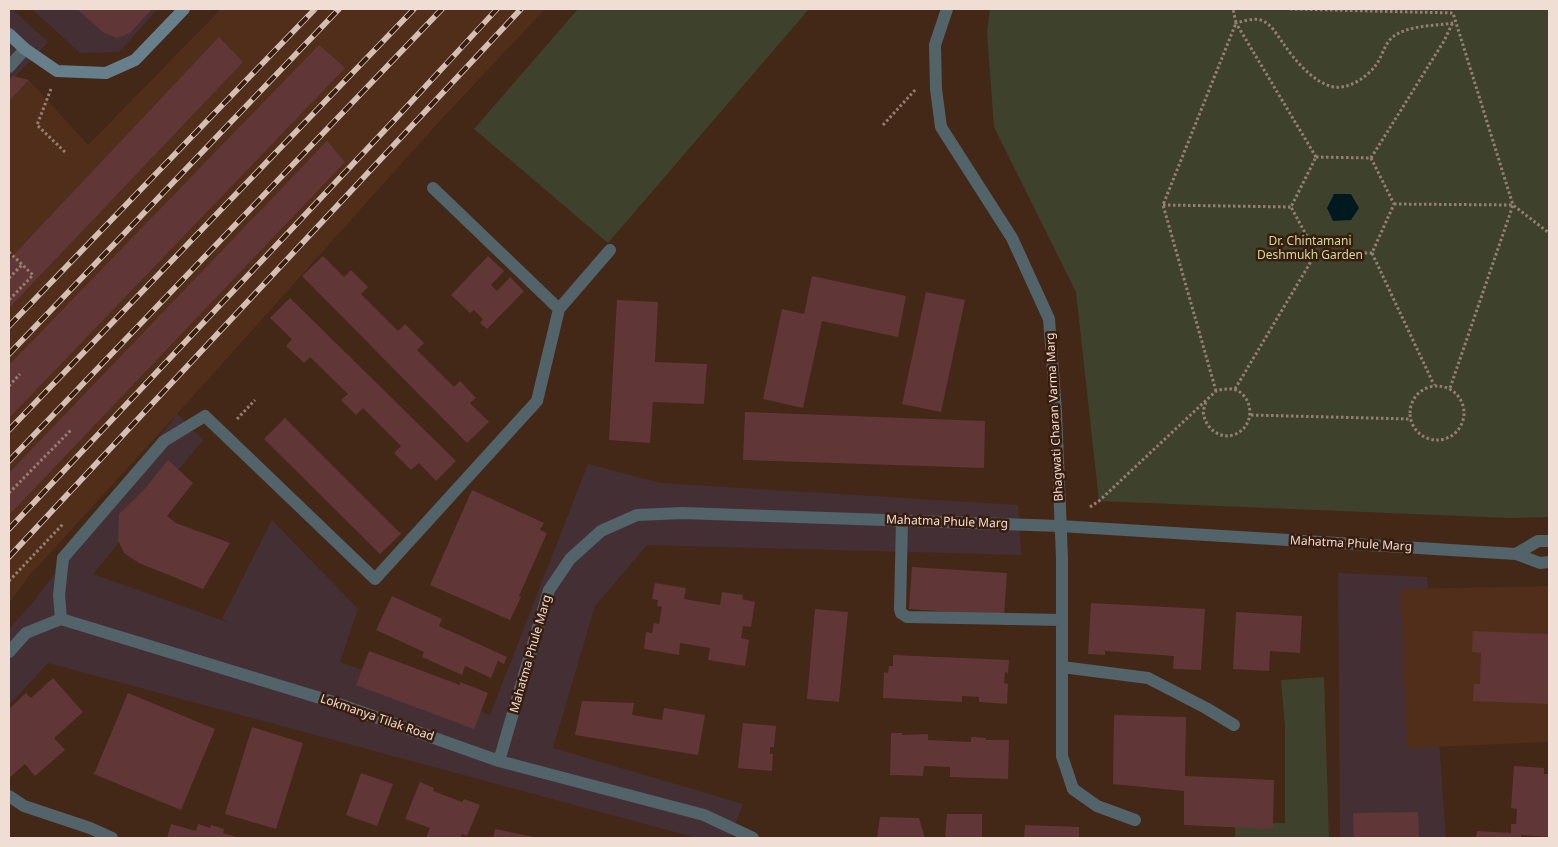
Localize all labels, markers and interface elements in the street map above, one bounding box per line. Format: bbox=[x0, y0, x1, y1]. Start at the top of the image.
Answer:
park label: Dr. Chintamani Deshmukh Garden bbox=[1257, 235, 1363, 263]
street label: Bhagwati Charan Varma Marg bbox=[1043, 332, 1067, 502]
street label: Mahatma Phule Marg bbox=[886, 513, 1008, 531]
street label: Mahatma Phule Marg bbox=[1290, 534, 1412, 554]
street label: Mahatma Phule Marg bbox=[507, 593, 555, 715]
street label: Lokmanya Tilak Road bbox=[318, 692, 436, 744]

